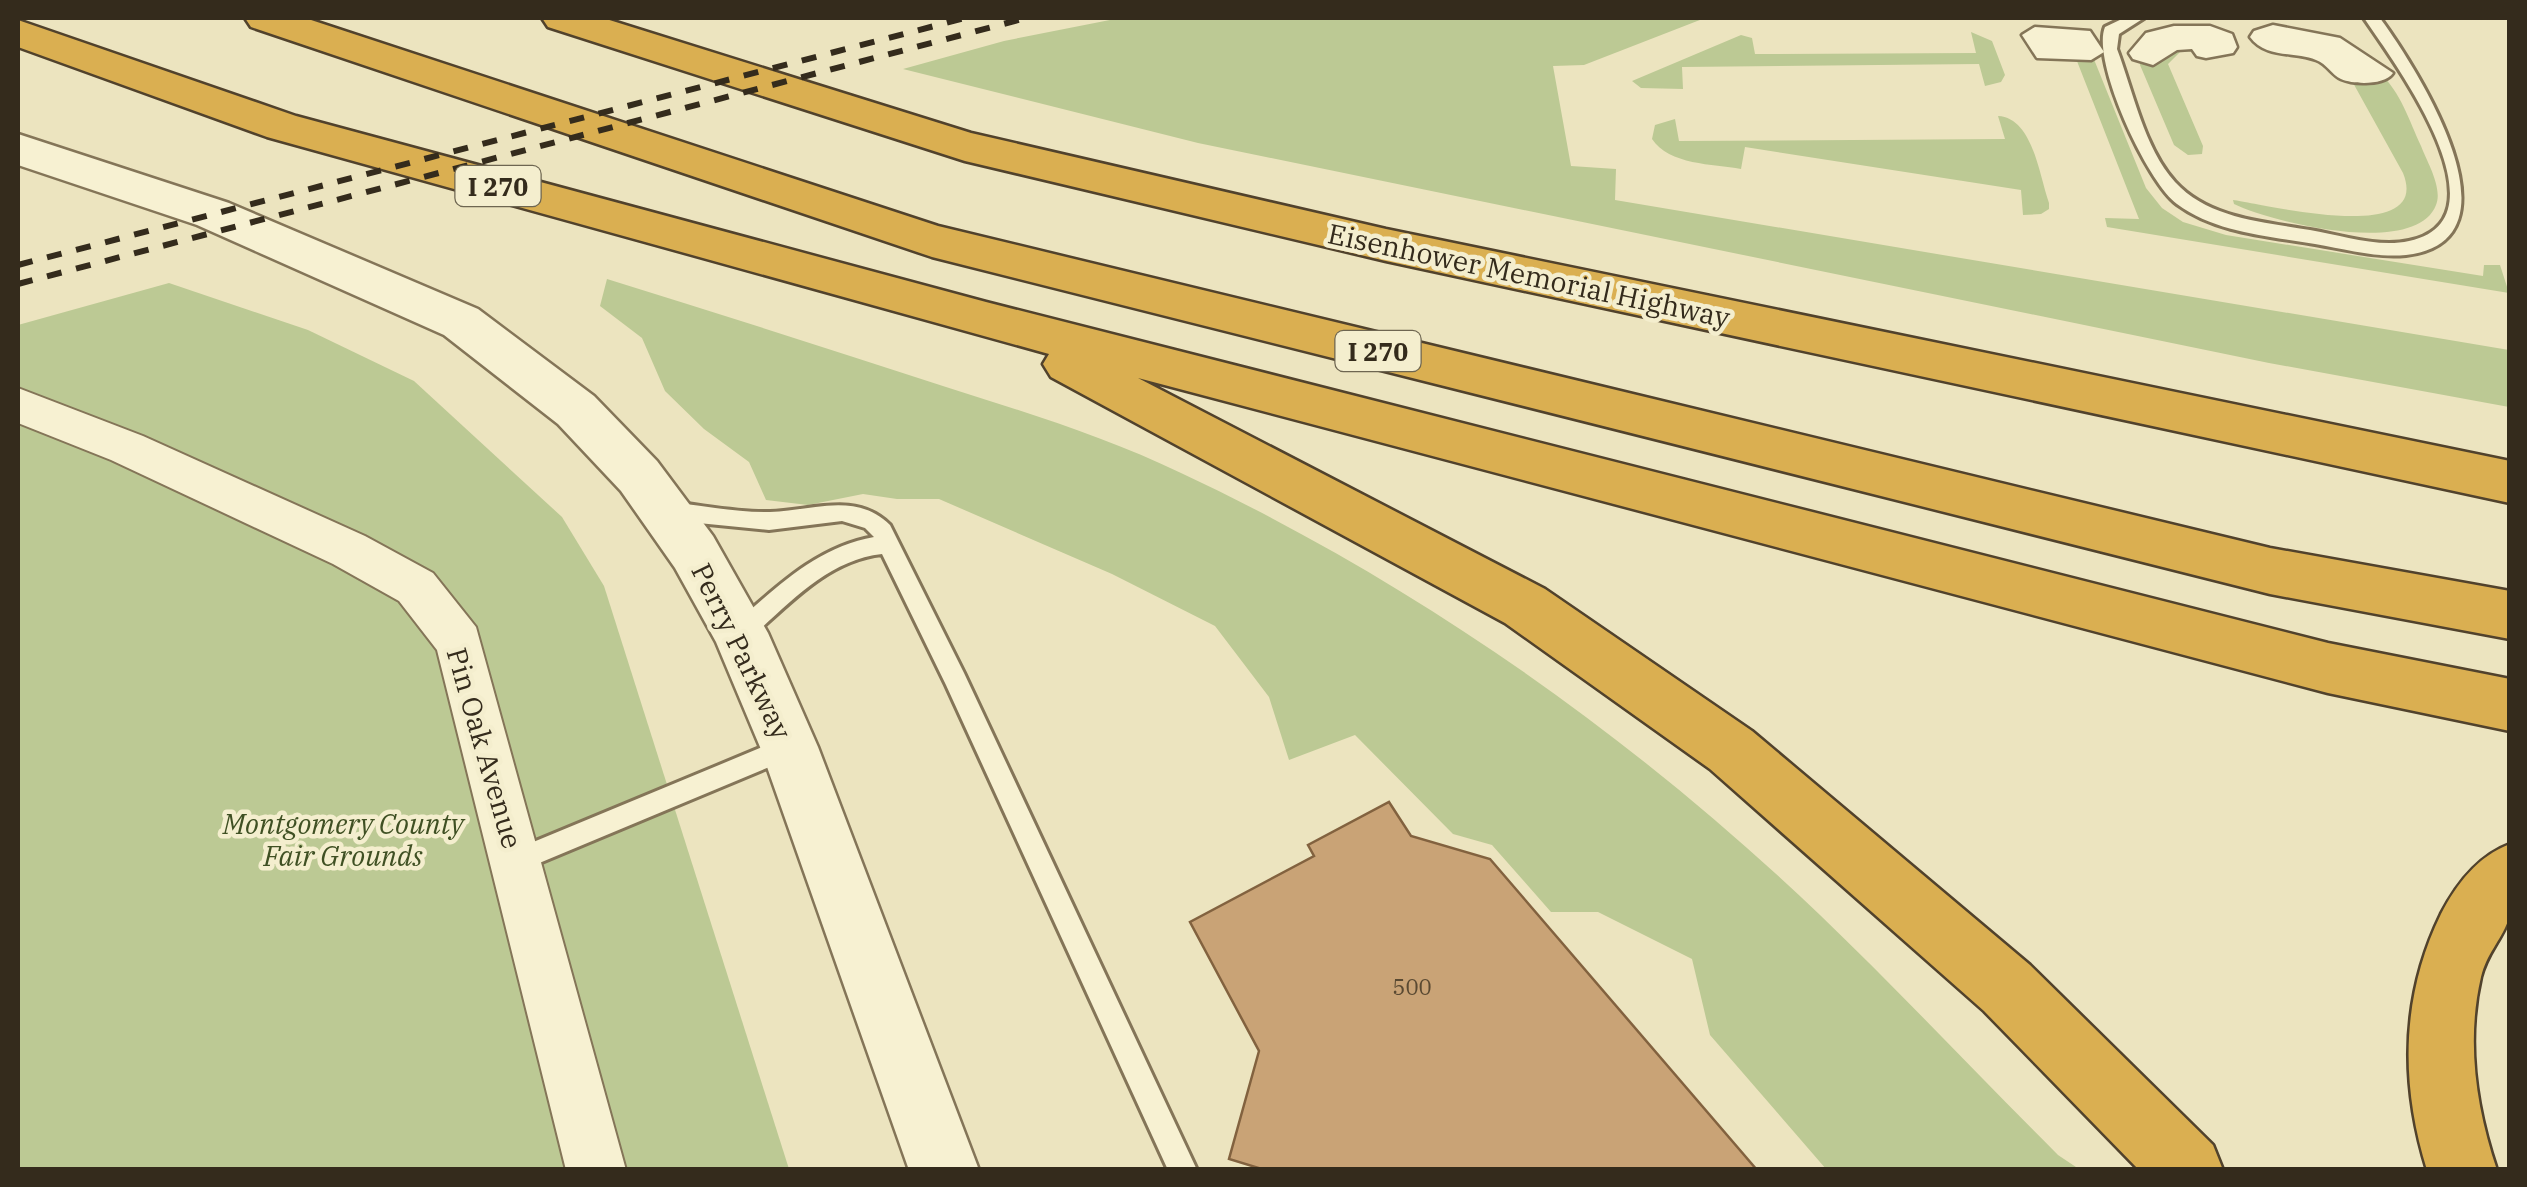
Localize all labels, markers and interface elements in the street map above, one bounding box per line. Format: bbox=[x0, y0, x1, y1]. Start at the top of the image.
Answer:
road number: I 270 bbox=[456, 166, 540, 206]
street label: Eisenhower Memorial Highway bbox=[1325, 214, 1733, 336]
road number: I 270 bbox=[1336, 331, 1420, 371]
street label: Perry Parkway bbox=[683, 557, 801, 745]
street label: Pin Oak Avenue bbox=[439, 643, 531, 853]
park label: Montgomery County Fair Grounds bbox=[222, 805, 466, 874]
house number: 500 bbox=[1392, 972, 1432, 1001]

